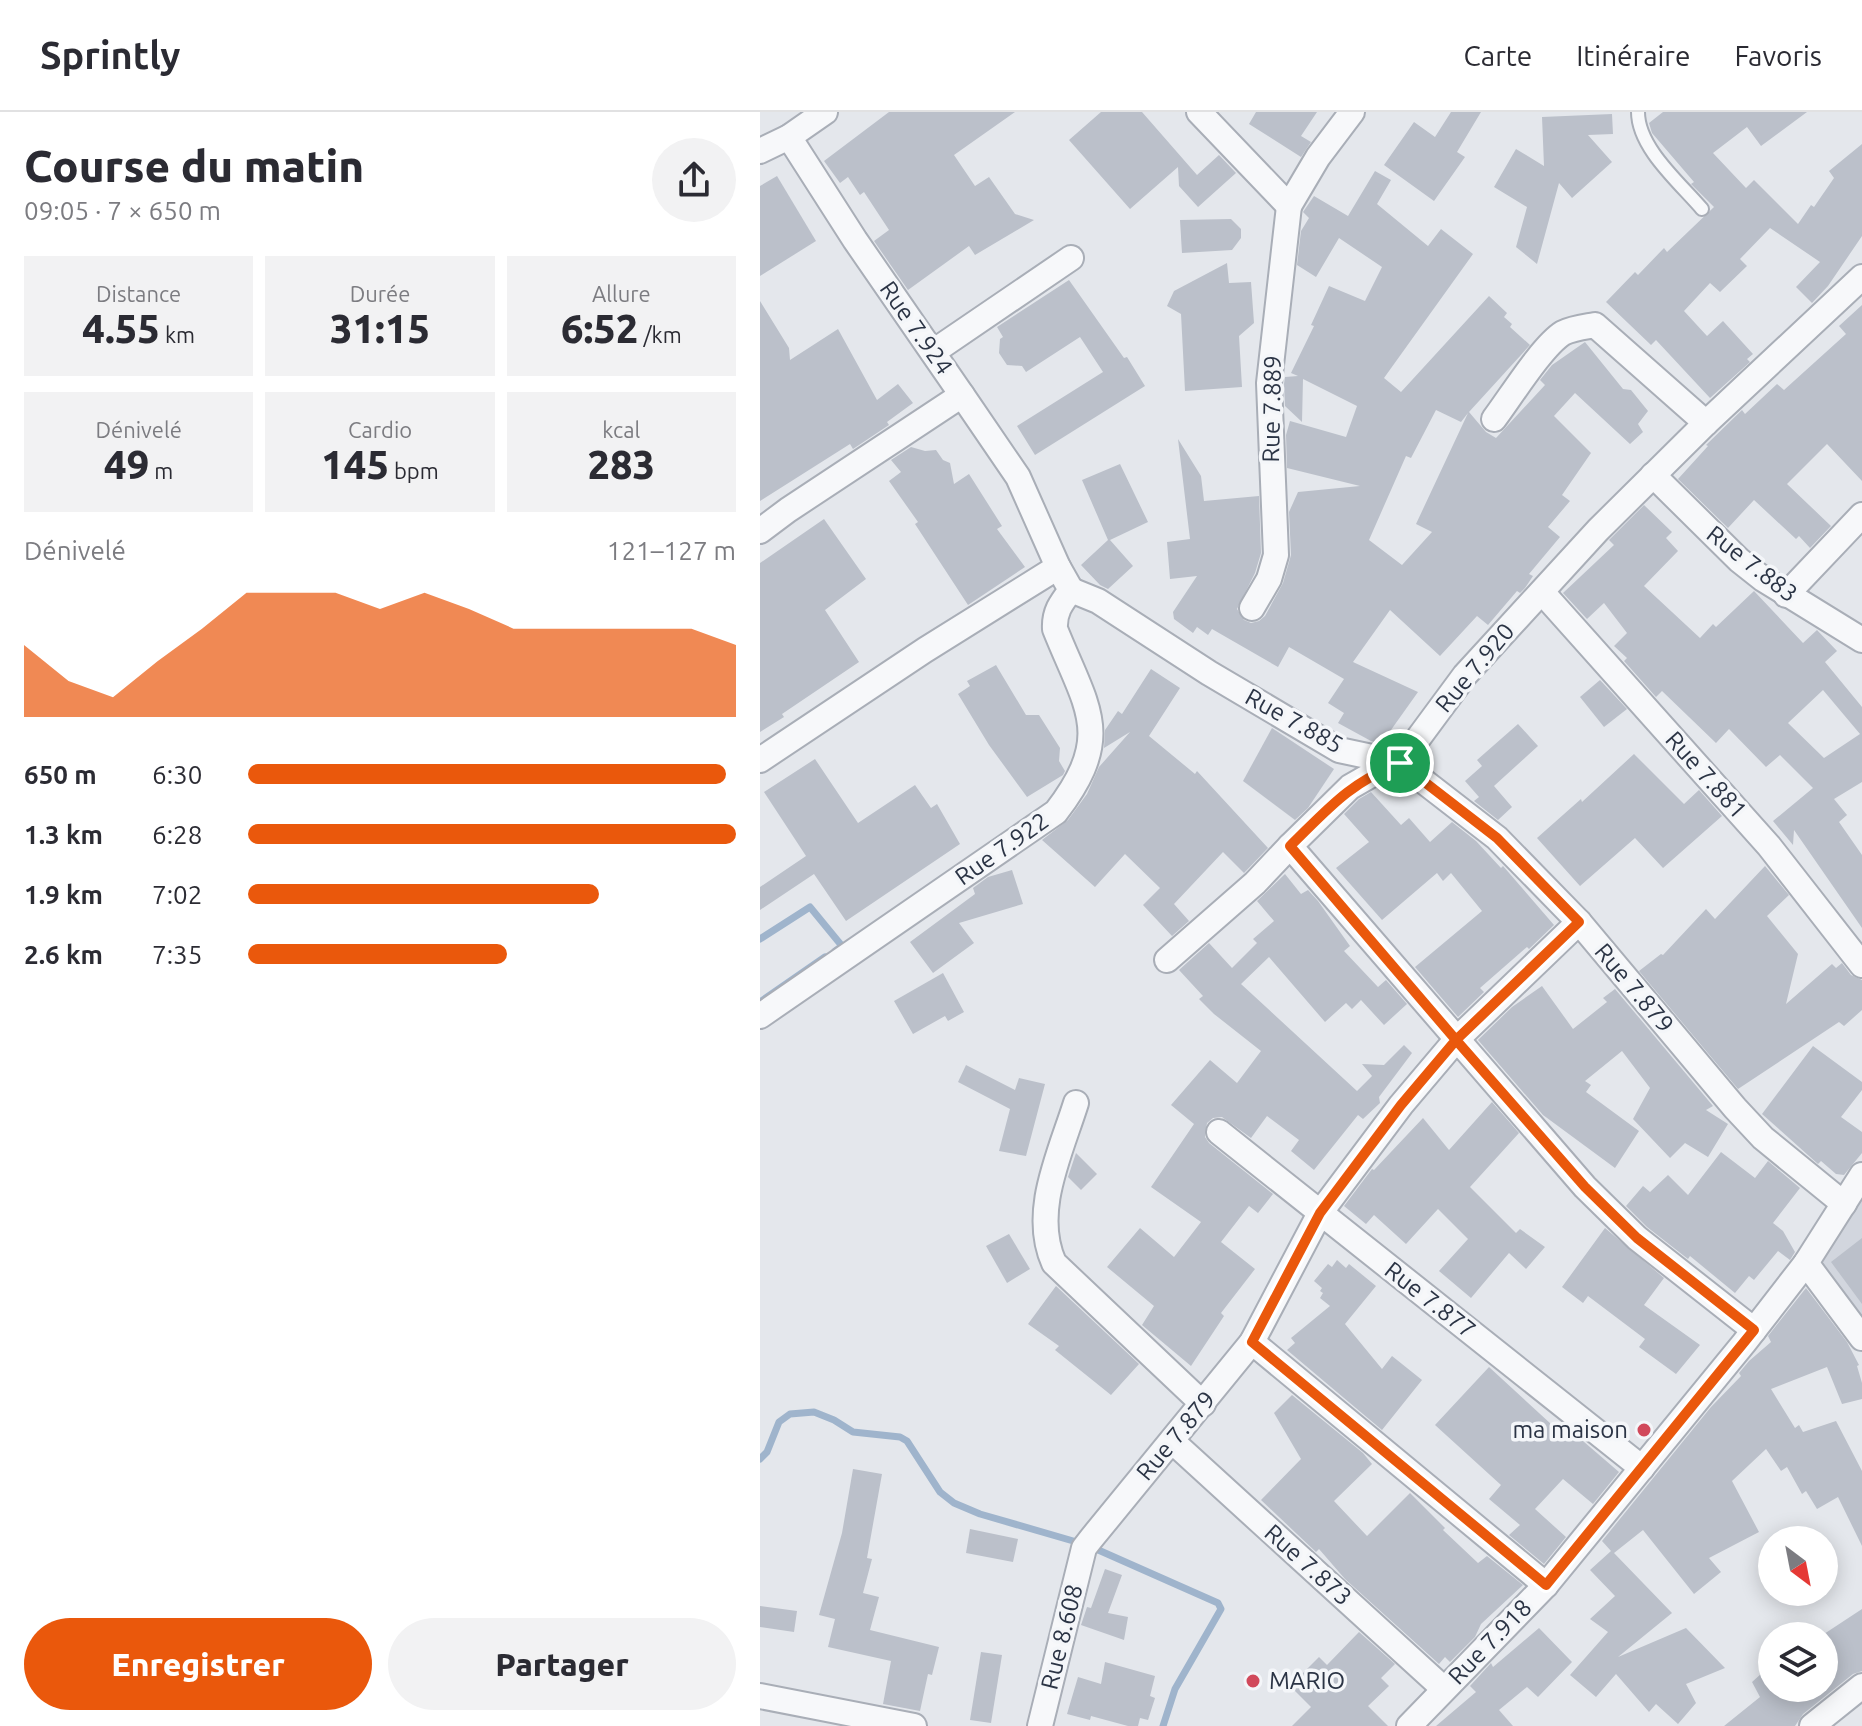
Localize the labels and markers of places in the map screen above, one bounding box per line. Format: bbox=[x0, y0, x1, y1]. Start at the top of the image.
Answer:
pin bbox=[1366, 729, 1434, 797]
place label: ma maison bbox=[1512, 1416, 1628, 1443]
marker: ma maison bbox=[1635, 1421, 1653, 1439]
place label: MARIO bbox=[1269, 1667, 1345, 1694]
marker: MARIO bbox=[1244, 1672, 1262, 1690]

